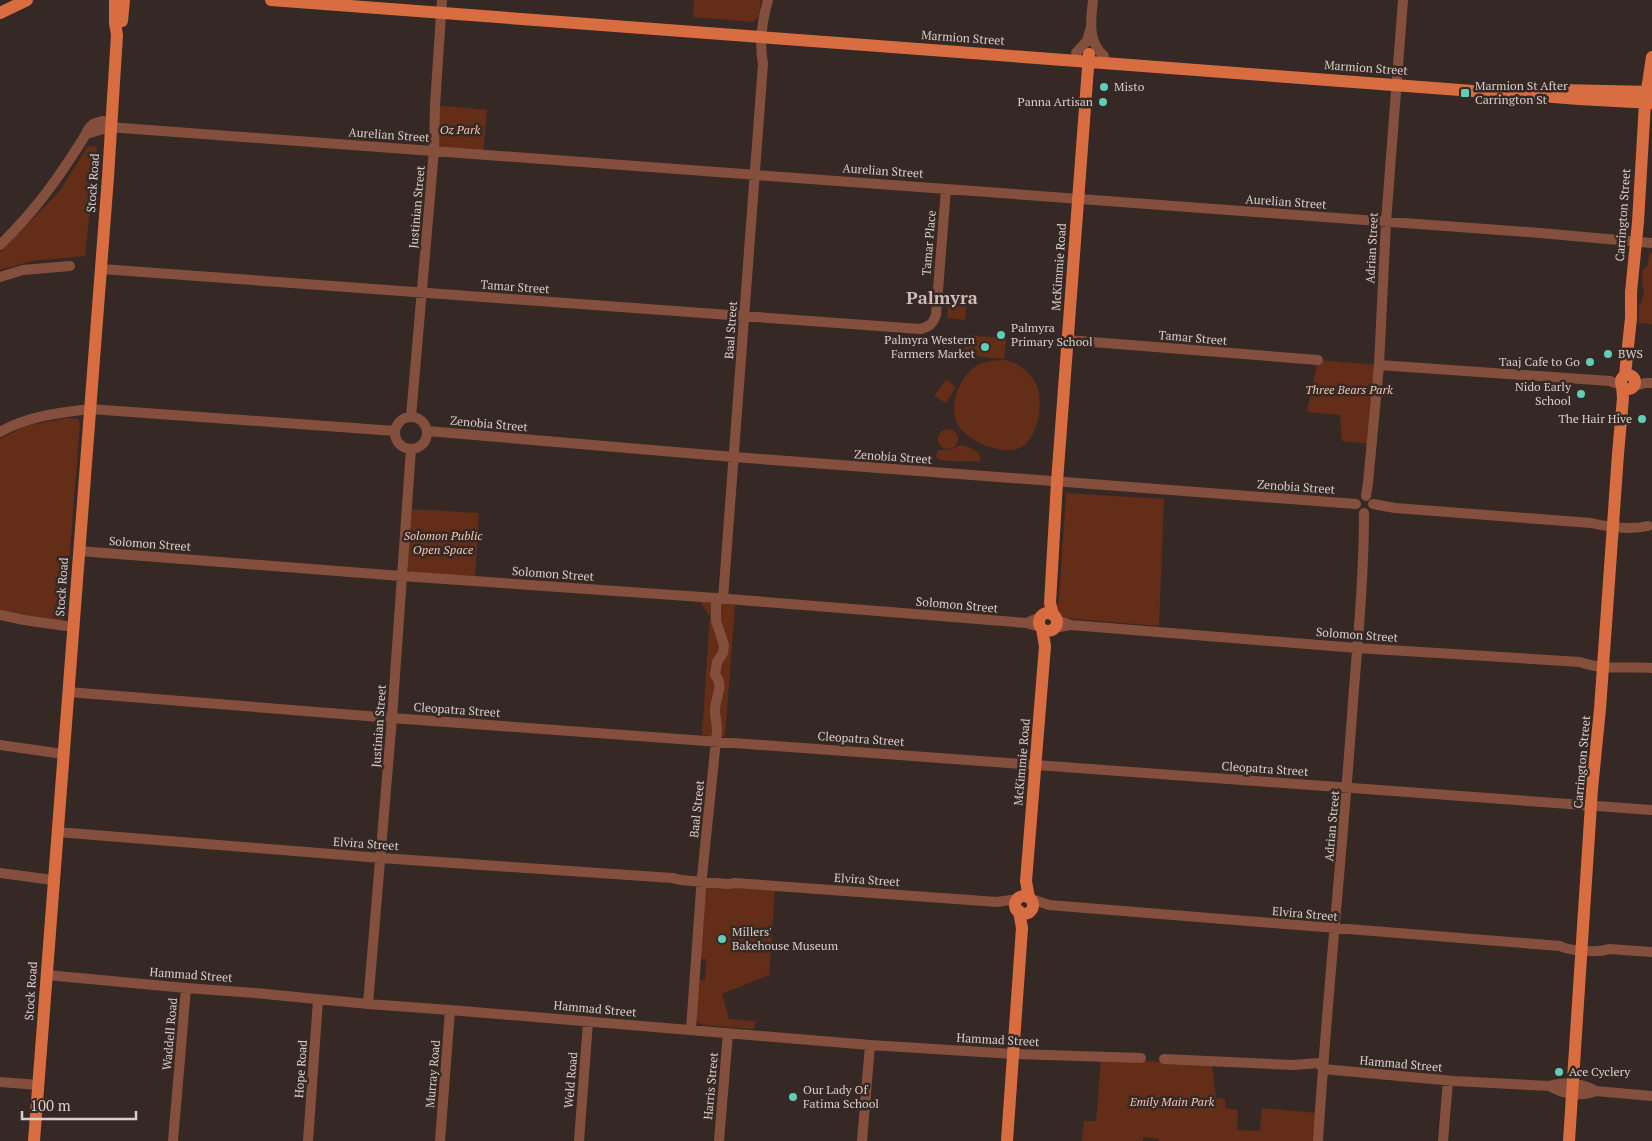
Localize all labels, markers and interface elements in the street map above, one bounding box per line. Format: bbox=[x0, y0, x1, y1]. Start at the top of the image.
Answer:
street label: Marmion Street bbox=[921, 27, 1006, 48]
street label: Marmion Street bbox=[1324, 57, 1409, 78]
place label: Marmion St After Carrington St bbox=[1475, 78, 1568, 107]
place label: Misto bbox=[1114, 79, 1145, 94]
marker: Misto bbox=[1098, 81, 1110, 93]
marker: Marmion St After Carrington St bbox=[1459, 87, 1471, 99]
place label: Panna Artisan bbox=[1018, 94, 1093, 109]
marker: Panna Artisan bbox=[1097, 96, 1109, 108]
park label: Oz Park bbox=[440, 122, 481, 137]
street label: Aurelian Street bbox=[348, 124, 431, 145]
street label: Stock Road bbox=[83, 153, 102, 213]
street label: Aurelian Street bbox=[842, 160, 925, 181]
street label: Justinian Street bbox=[405, 164, 428, 249]
street label: Carrington Street bbox=[1612, 167, 1633, 262]
street label: Aurelian Street bbox=[1245, 191, 1328, 212]
street label: Tamar Place bbox=[918, 210, 939, 276]
street label: Adrian Street bbox=[1362, 211, 1381, 284]
street label: McKimmie Road bbox=[1048, 223, 1069, 311]
street label: Tamar Street bbox=[480, 277, 551, 296]
district label: Palmyra bbox=[906, 285, 978, 309]
street label: Baal Street bbox=[721, 300, 740, 359]
place label: Palmyra Primary School bbox=[1011, 320, 1093, 349]
street label: Tamar Street bbox=[1158, 327, 1229, 348]
marker: Palmyra Primary School bbox=[995, 329, 1007, 341]
place label: Palmyra Western Farmers Market bbox=[884, 332, 976, 361]
marker: Palmyra Western Farmers Market bbox=[979, 341, 991, 353]
place label: BWS bbox=[1618, 346, 1643, 361]
marker: BWS bbox=[1602, 348, 1614, 360]
place label: Taaj Cafe to Go bbox=[1499, 354, 1580, 369]
marker: Taaj Cafe to Go bbox=[1584, 356, 1596, 368]
place label: Nido Early School bbox=[1515, 379, 1572, 408]
park label: Three Bears Park bbox=[1305, 382, 1393, 397]
marker: Nido Early School bbox=[1575, 388, 1587, 400]
place label: The Hair Hive bbox=[1558, 411, 1632, 426]
street label: Zenobia Street bbox=[450, 413, 529, 434]
marker: The Hair Hive bbox=[1636, 413, 1648, 425]
street label: Zenobia Street bbox=[854, 446, 933, 467]
street label: Zenobia Street bbox=[1257, 476, 1336, 497]
park label: Solomon Public Open Space bbox=[404, 528, 483, 557]
street label: Solomon Street bbox=[108, 533, 192, 554]
street label: Stock Road bbox=[52, 557, 71, 617]
street label: Solomon Street bbox=[511, 563, 595, 584]
street label: Solomon Street bbox=[915, 593, 999, 616]
street label: Solomon Street bbox=[1315, 624, 1399, 645]
street label: Justinian Street bbox=[368, 683, 389, 768]
street label: Cleopatra Street bbox=[413, 699, 501, 720]
street label: Carrington Street bbox=[1570, 714, 1593, 809]
street label: McKimmie Road bbox=[1010, 717, 1033, 806]
street label: Cleopatra Street bbox=[817, 728, 905, 749]
street label: Cleopatra Street bbox=[1221, 758, 1309, 779]
street label: Baal Street bbox=[686, 779, 707, 839]
street label: Adrian Street bbox=[1321, 789, 1342, 862]
street label: Elvira Street bbox=[333, 834, 400, 853]
street label: Elvira Street bbox=[834, 870, 901, 889]
street label: Elvira Street bbox=[1272, 903, 1339, 924]
place label: Millers' Bakehouse Museum bbox=[732, 924, 839, 953]
marker: Millers' Bakehouse Museum bbox=[716, 933, 728, 945]
street label: Stock Road bbox=[21, 961, 40, 1021]
street label: Hammad Street bbox=[149, 964, 234, 985]
street label: Waddell Road bbox=[159, 997, 180, 1071]
street label: Hammad Street bbox=[553, 997, 638, 1020]
street label: Hammad Street bbox=[956, 1030, 1040, 1049]
street label: Hope Road bbox=[291, 1039, 310, 1098]
street label: Murray Road bbox=[422, 1039, 443, 1109]
street label: Weld Road bbox=[561, 1051, 580, 1109]
street label: Harris Street bbox=[700, 1051, 721, 1120]
street label: Hammad Street bbox=[1359, 1052, 1444, 1075]
place label: Ace Cyclery bbox=[1569, 1064, 1631, 1079]
marker: Ace Cyclery bbox=[1553, 1066, 1565, 1078]
place label: Our Lady Of Fatima School bbox=[803, 1082, 879, 1111]
scale bar bbox=[22, 1088, 136, 1120]
marker: Our Lady Of Fatima School bbox=[787, 1091, 799, 1103]
park label: Emily Main Park bbox=[1129, 1094, 1215, 1109]
text: 100 m bbox=[30, 1095, 71, 1115]

